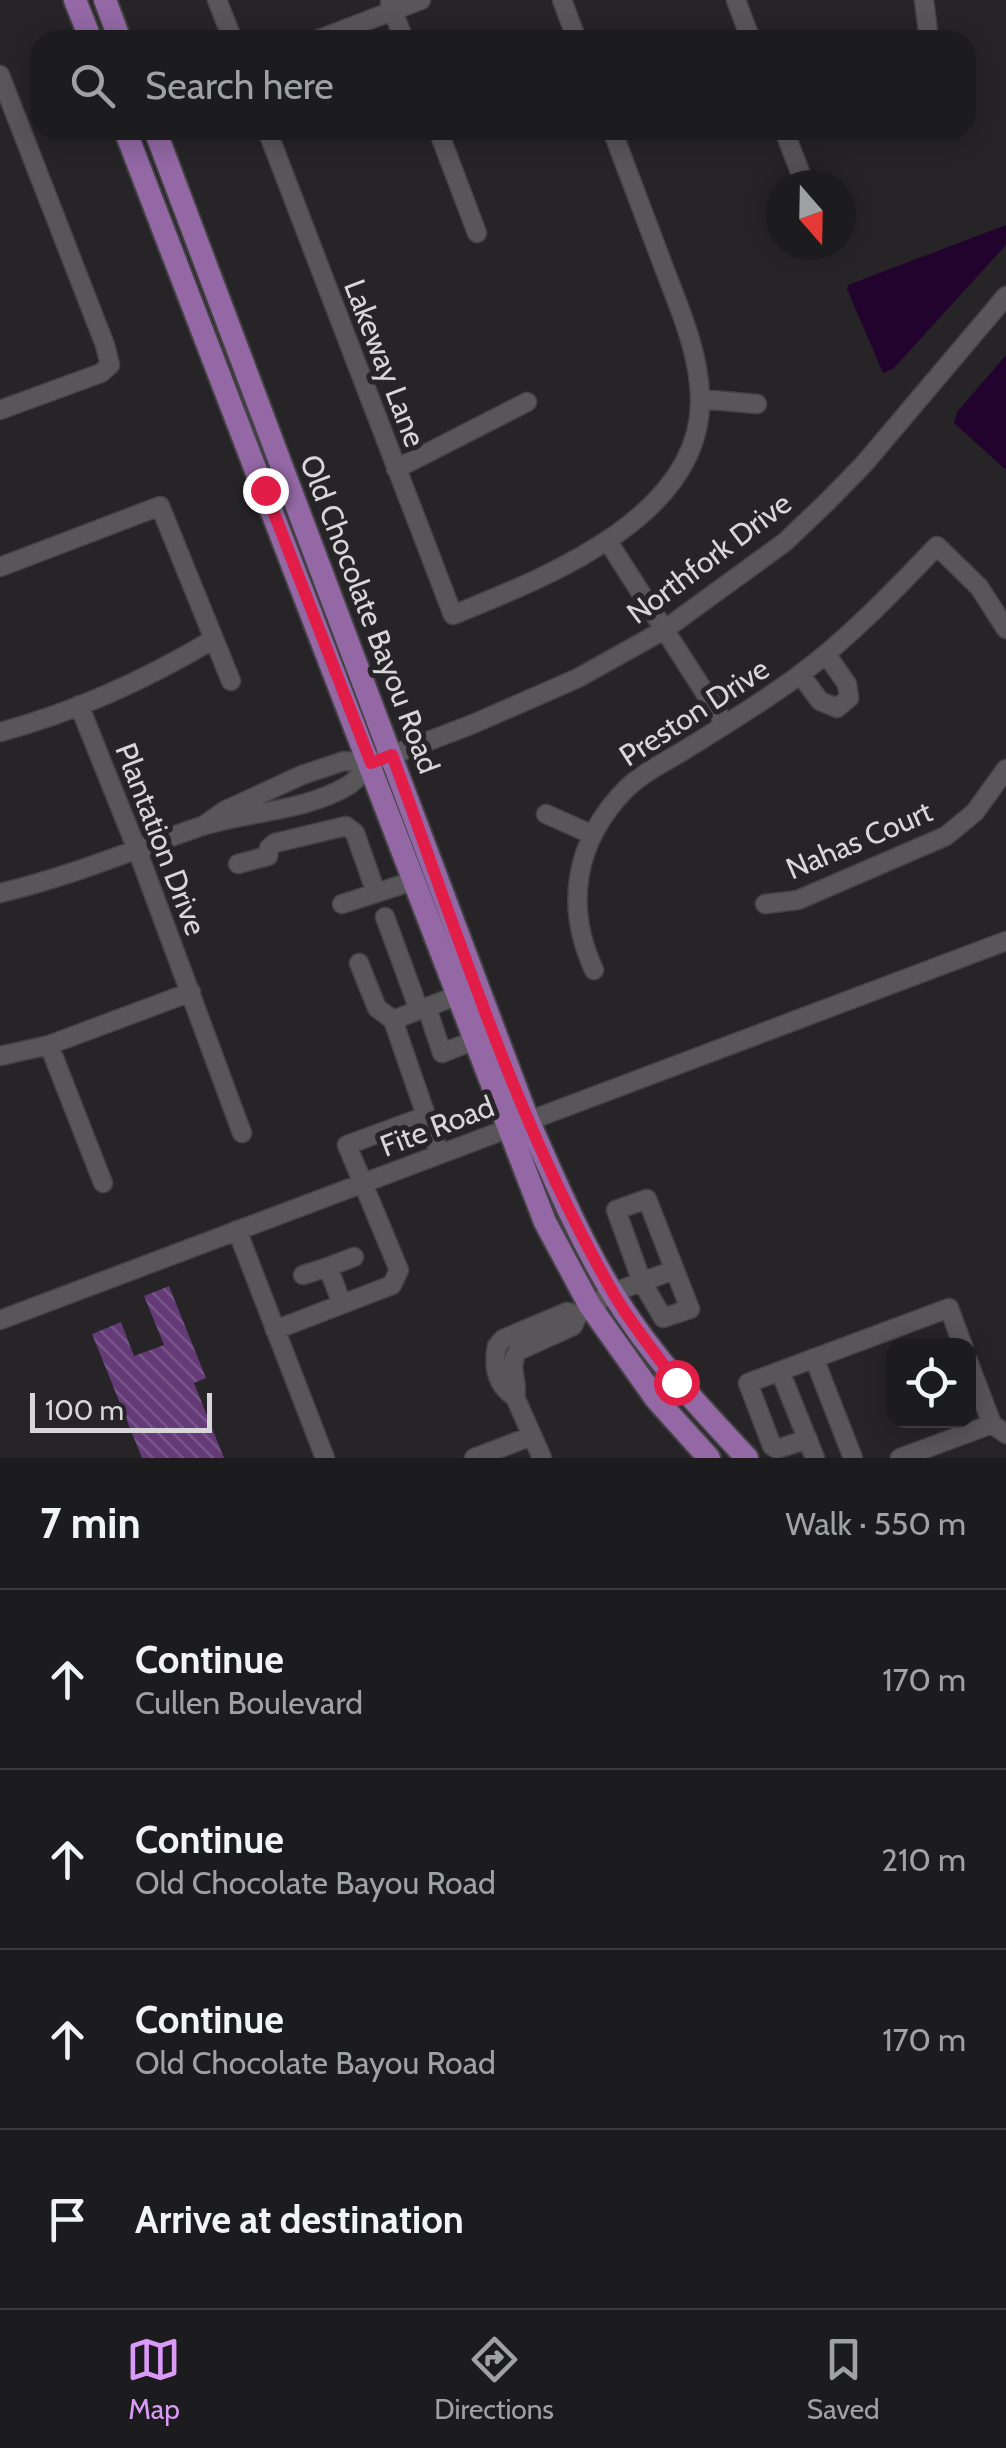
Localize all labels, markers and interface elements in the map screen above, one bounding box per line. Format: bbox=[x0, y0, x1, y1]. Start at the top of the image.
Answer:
search box bbox=[30, 30, 976, 140]
icon: search bbox=[65, 58, 120, 113]
text: Search here bbox=[145, 62, 334, 109]
north arrow bbox=[766, 170, 856, 260]
street label: Lakeway Lane bbox=[336, 274, 434, 452]
street label: Old Chocolate Bayou Road bbox=[292, 449, 448, 779]
route end bbox=[243, 468, 289, 514]
street label: Northfork Drive bbox=[620, 484, 798, 632]
street label: Preston Drive bbox=[612, 650, 776, 774]
street label: Plantation Drive bbox=[107, 738, 215, 940]
street label: Nahas Court bbox=[780, 793, 938, 887]
street label: Fite Road bbox=[375, 1087, 499, 1165]
map controls bbox=[886, 1338, 976, 1428]
button: locate bbox=[886, 1338, 976, 1428]
route start bbox=[654, 1360, 700, 1406]
scale bar bbox=[30, 1388, 212, 1432]
text: 100 m bbox=[45, 1393, 124, 1427]
text: 7 min bbox=[40, 1497, 141, 1549]
text: Walk · 550 m bbox=[786, 1504, 966, 1543]
text: Continue bbox=[135, 1636, 284, 1683]
icon: ahead bbox=[40, 1652, 95, 1707]
text: 170 m bbox=[882, 1660, 966, 1699]
text: Cullen Boulevard bbox=[135, 1683, 363, 1722]
text: Continue bbox=[135, 1816, 284, 1863]
icon: ahead bbox=[40, 1832, 95, 1887]
text: 210 m bbox=[881, 1840, 966, 1879]
text: Old Chocolate Bayou Road bbox=[135, 1863, 496, 1902]
text: Continue bbox=[135, 1996, 284, 2043]
icon: ahead bbox=[40, 2012, 95, 2067]
text: 170 m bbox=[882, 2020, 966, 2059]
text: Old Chocolate Bayou Road bbox=[135, 2043, 496, 2082]
icon: arrive bbox=[40, 2192, 95, 2247]
text: Arrive at destination bbox=[135, 2196, 464, 2243]
tab: Map bbox=[126, 2332, 181, 2426]
tab: Directions bbox=[434, 2332, 554, 2426]
tab: Saved bbox=[807, 2332, 880, 2426]

